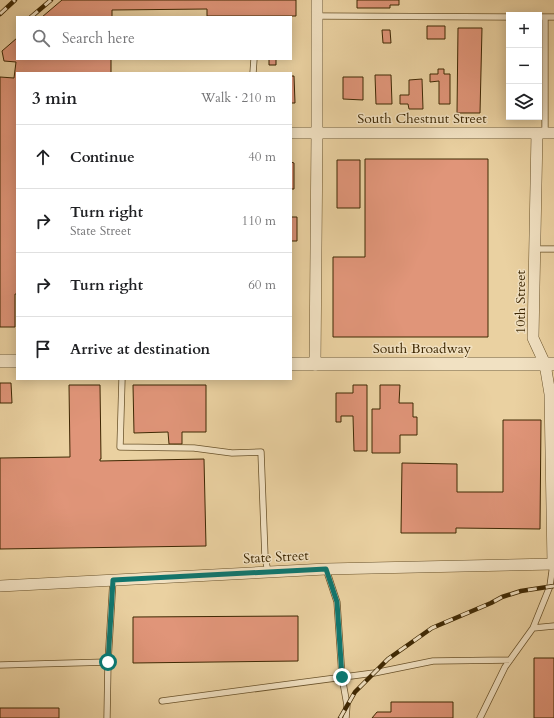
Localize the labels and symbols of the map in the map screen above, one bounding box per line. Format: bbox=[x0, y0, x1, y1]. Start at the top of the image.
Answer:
street label: South Chestnut Street bbox=[357, 109, 487, 128]
street label: 10th Street bbox=[511, 269, 530, 334]
street label: South Broadway bbox=[373, 339, 472, 358]
street label: State Street bbox=[243, 546, 310, 568]
route start bbox=[99, 653, 117, 671]
route end bbox=[333, 668, 351, 686]

